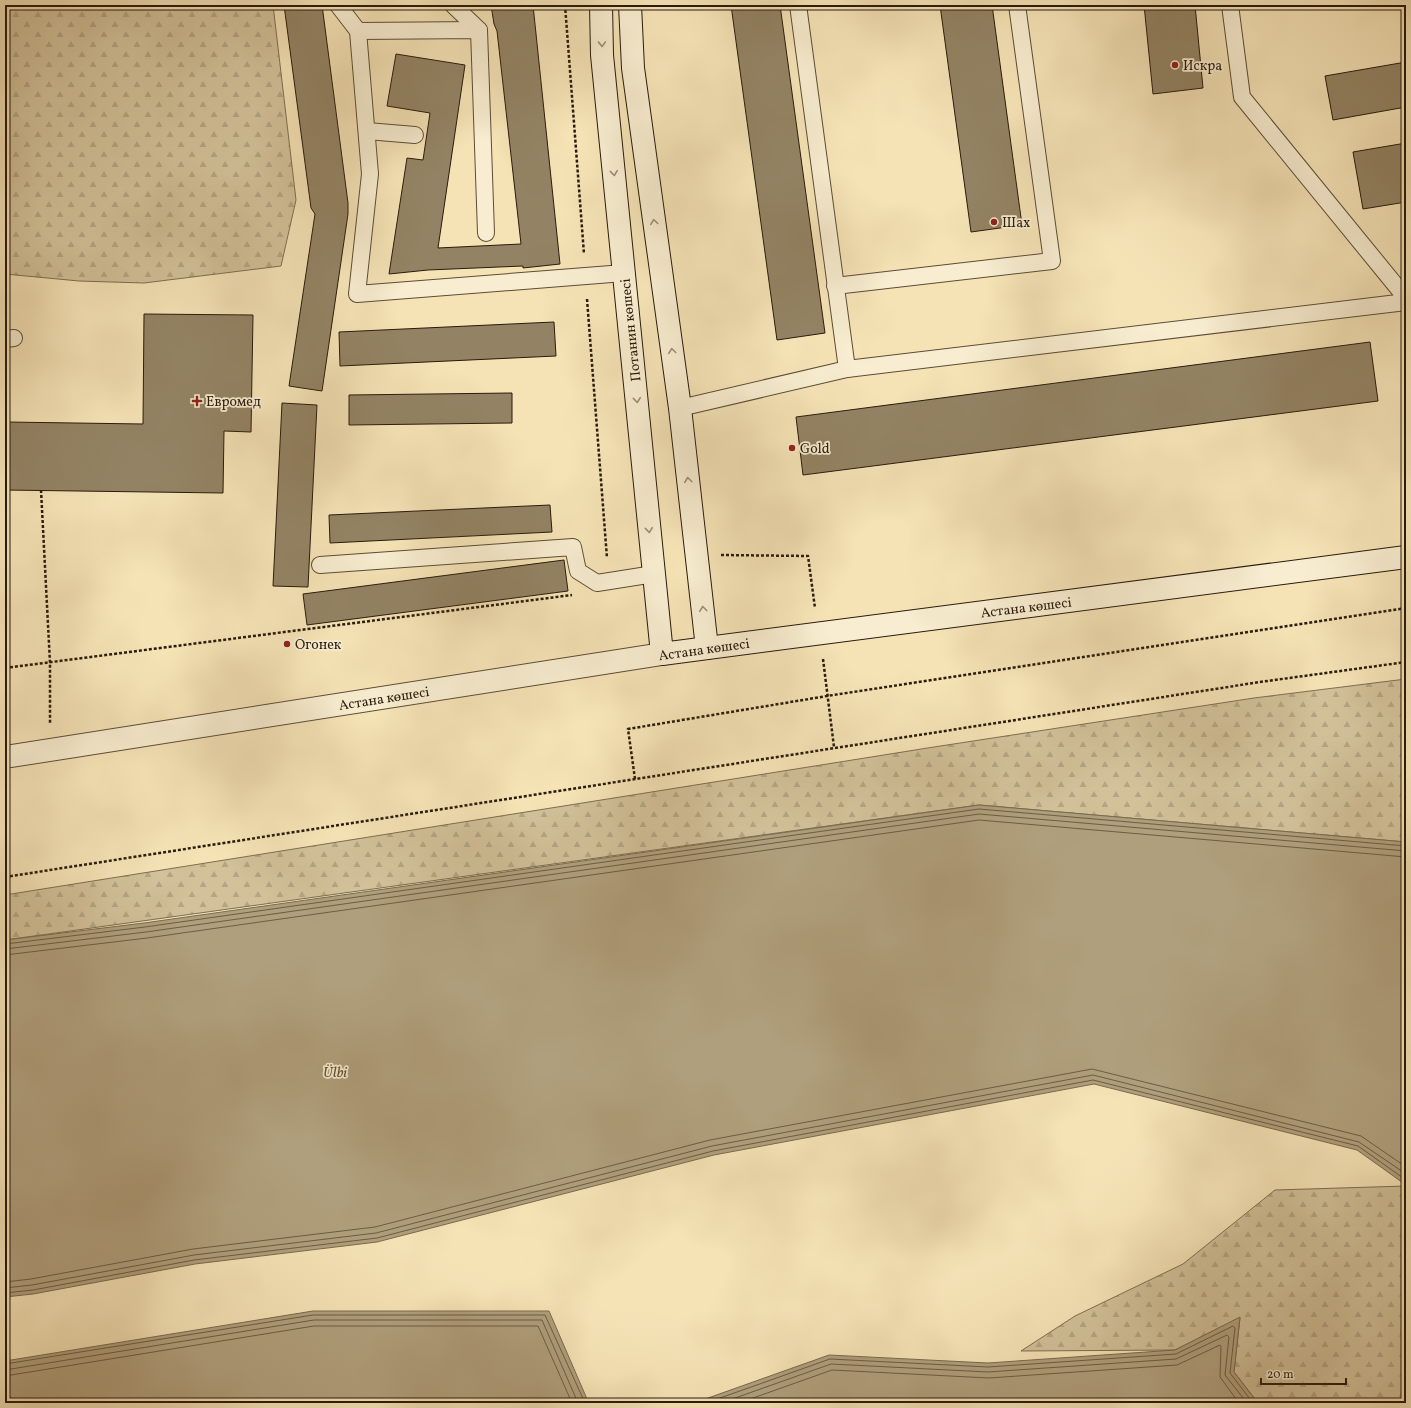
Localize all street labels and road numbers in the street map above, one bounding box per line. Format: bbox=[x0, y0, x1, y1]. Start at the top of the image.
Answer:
street label: Потанин көшесі bbox=[617, 277, 646, 382]
street label: Астана көшесі bbox=[980, 593, 1073, 624]
street label: Астана көшесі bbox=[658, 635, 751, 666]
street label: Астана көшесі bbox=[337, 683, 431, 716]

